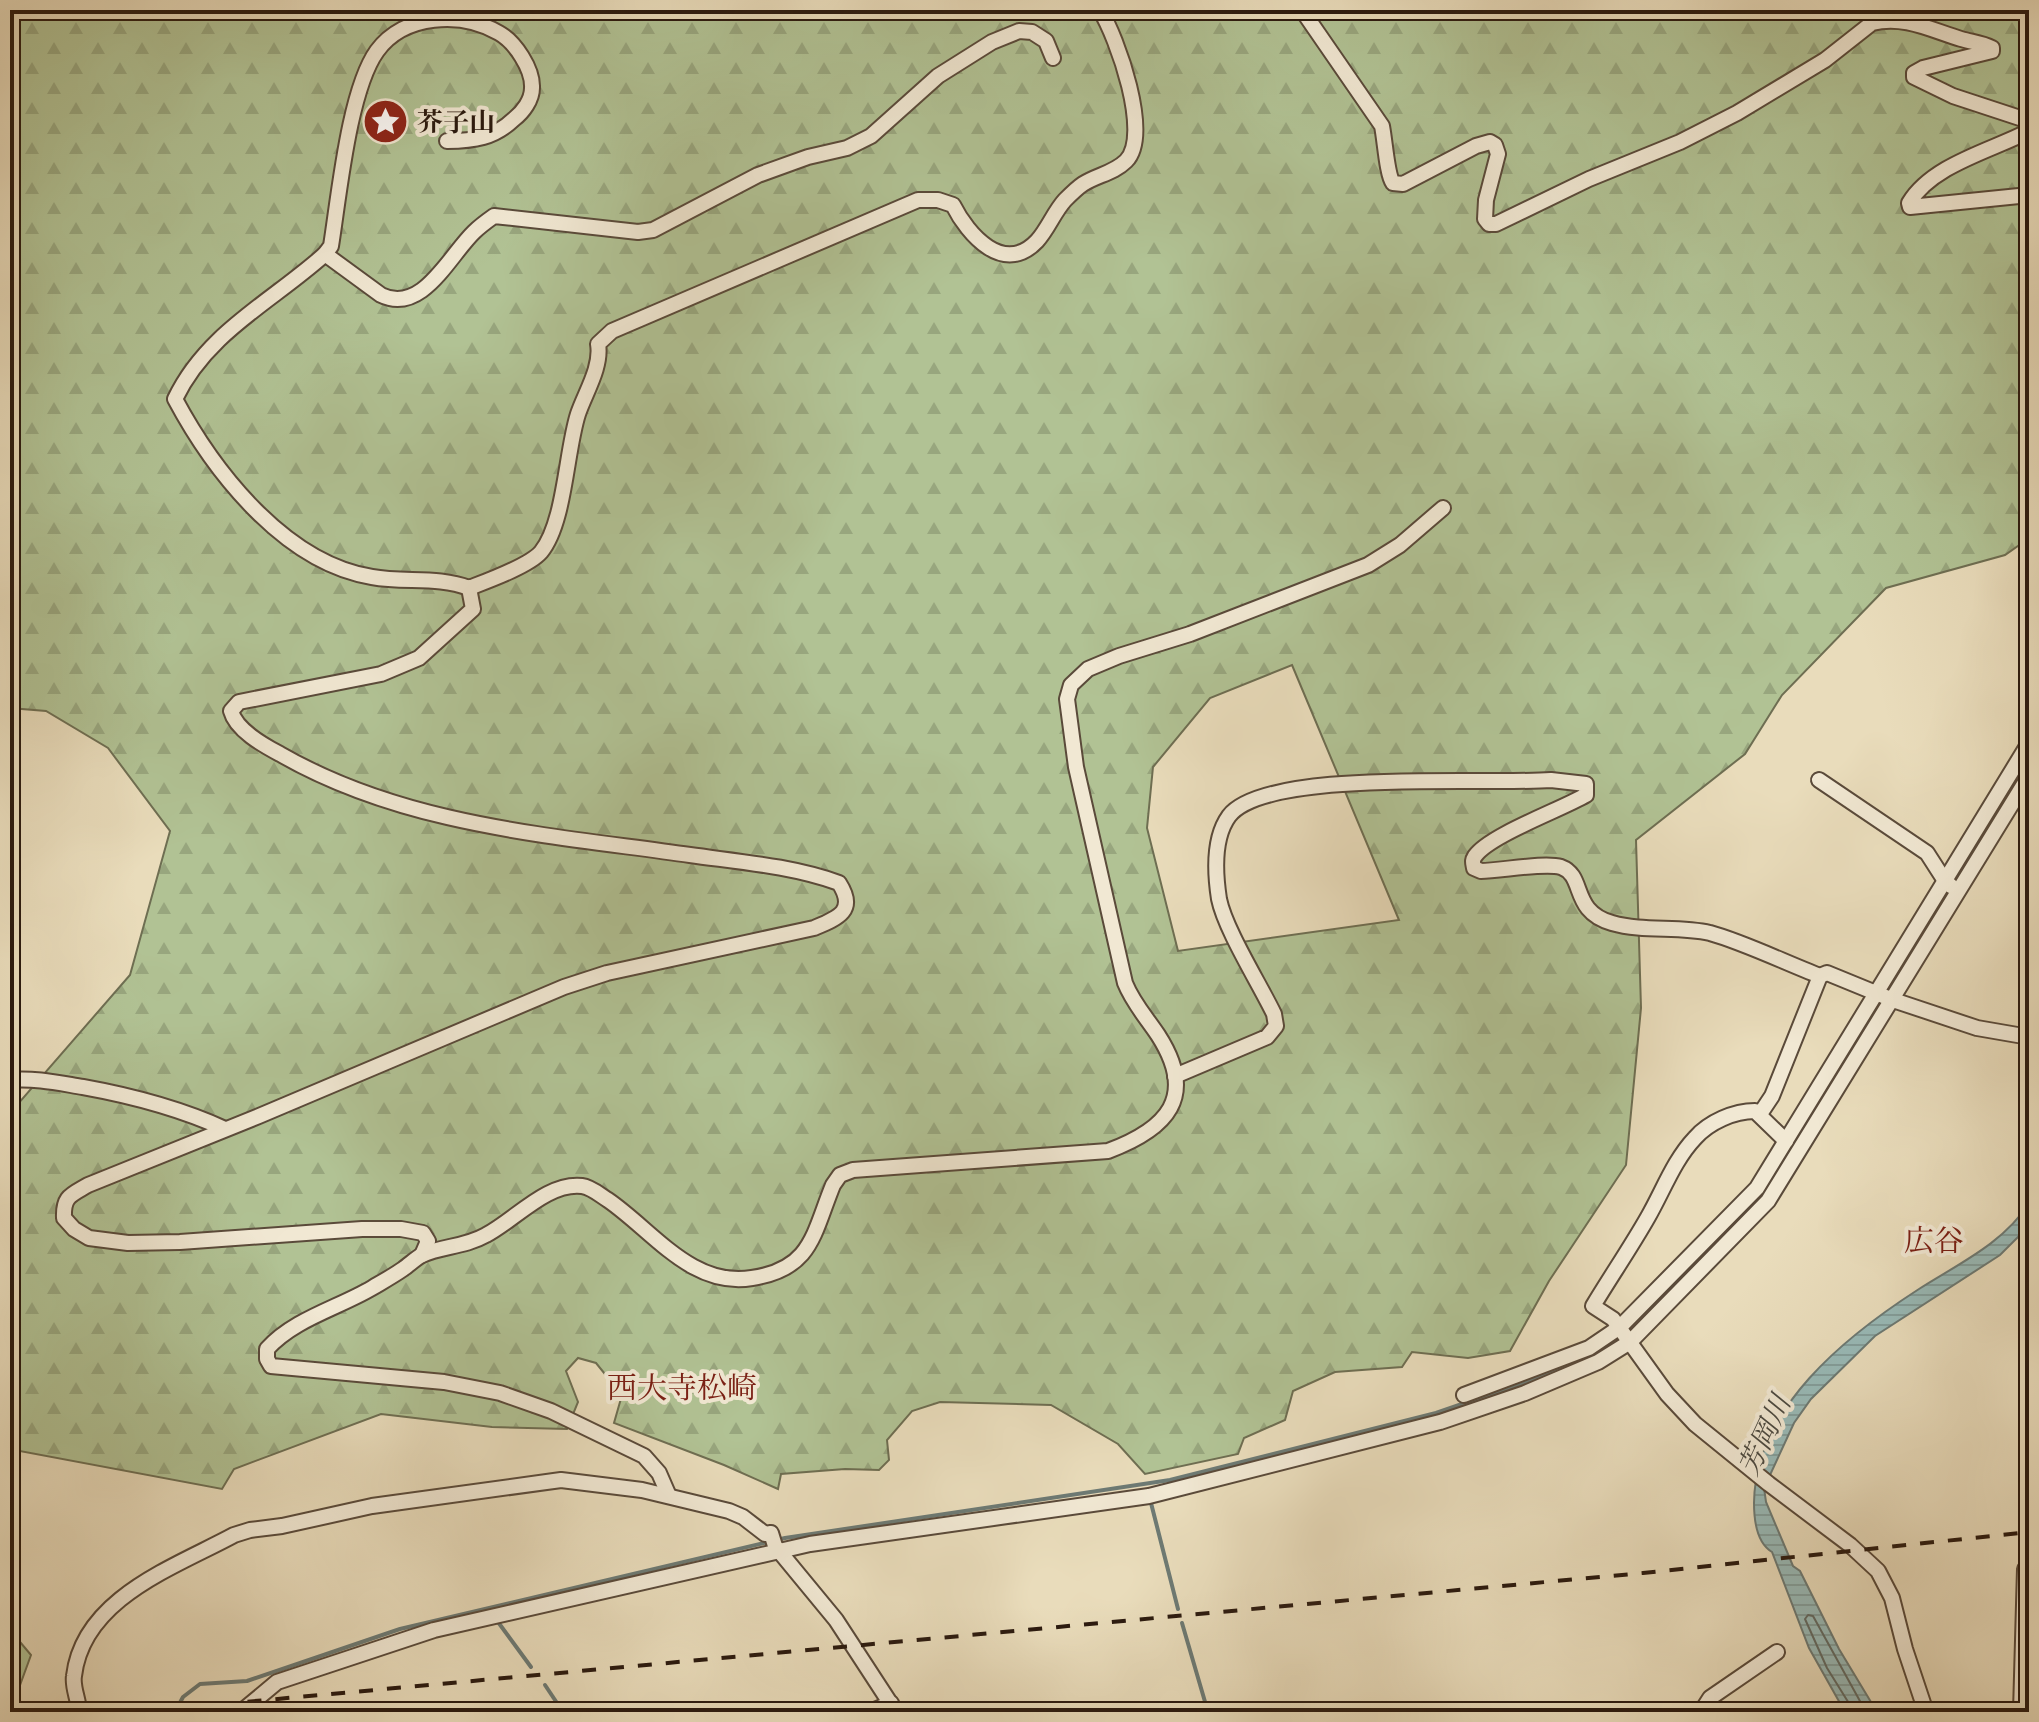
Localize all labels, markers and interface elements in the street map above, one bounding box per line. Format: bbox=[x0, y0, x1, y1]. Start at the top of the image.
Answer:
place icon: 芥子山 bbox=[362, 98, 410, 146]
place label: 芥子山 bbox=[417, 105, 495, 140]
district label: 広谷 bbox=[1904, 1221, 1964, 1262]
district label: 西大寺松崎 bbox=[607, 1368, 757, 1409]
water label: 芳岡川 bbox=[1730, 1387, 1801, 1482]

